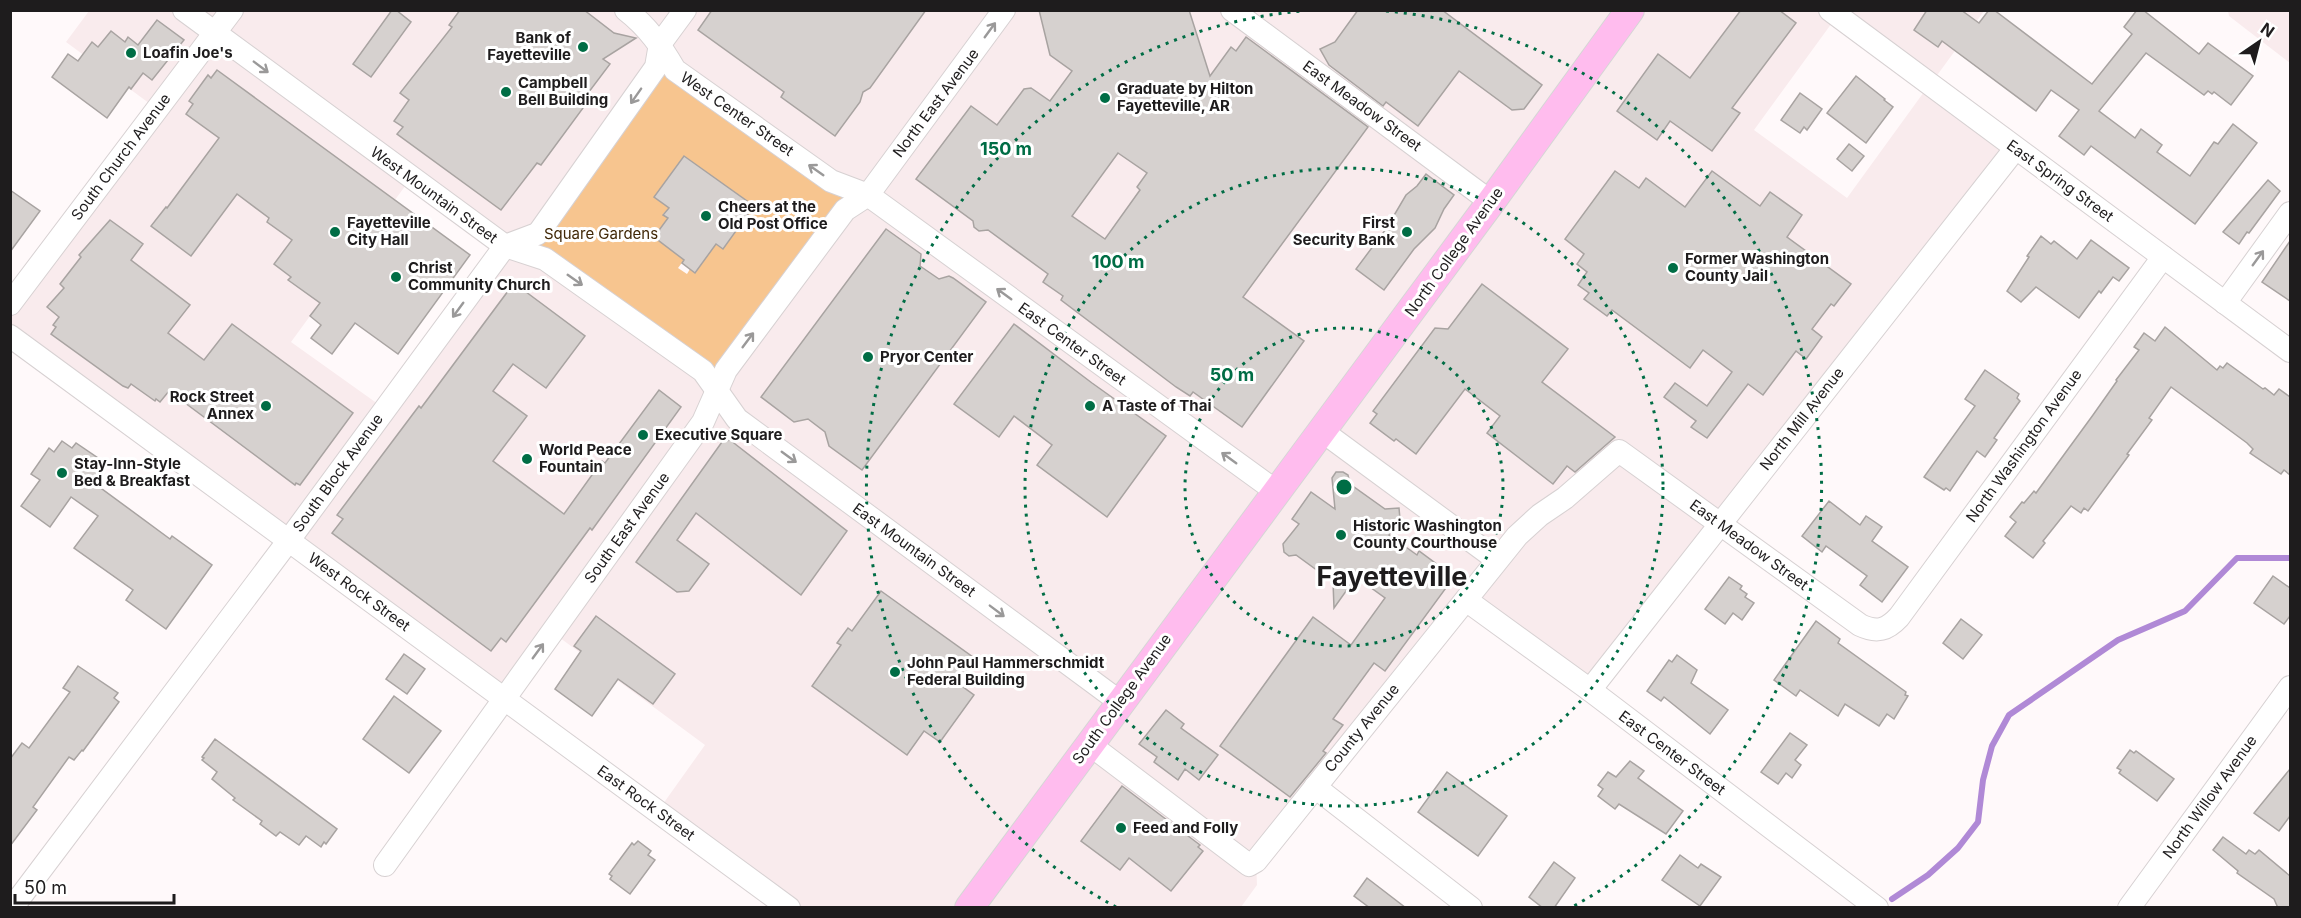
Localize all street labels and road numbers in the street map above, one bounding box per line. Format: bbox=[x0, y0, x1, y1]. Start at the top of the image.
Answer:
street label: North East Avenue bbox=[888, 45, 983, 161]
street label: East Meadow Street bbox=[1299, 56, 1425, 155]
street label: West Center Street bbox=[677, 67, 798, 160]
street label: South Church Avenue bbox=[67, 90, 175, 224]
street label: East Spring Street bbox=[2003, 135, 2117, 226]
street label: West Mountain Street bbox=[367, 142, 502, 247]
street label: North College Avenue bbox=[1400, 183, 1507, 320]
street label: East Center Street bbox=[1015, 298, 1130, 389]
street label: North Mill Avenue bbox=[1755, 363, 1848, 474]
street label: North Washington Avenue bbox=[1962, 365, 2086, 526]
street label: South Block Avenue bbox=[288, 410, 387, 536]
street label: South East Avenue bbox=[580, 468, 673, 587]
street label: East Meadow Street bbox=[1686, 495, 1812, 594]
street label: East Mountain Street bbox=[849, 499, 979, 601]
street label: West Rock Street bbox=[305, 548, 414, 635]
street label: South College Avenue bbox=[1068, 630, 1175, 768]
street label: County Avenue bbox=[1320, 680, 1403, 776]
street label: East Center Street bbox=[1615, 706, 1730, 799]
street label: North Willow Avenue bbox=[2158, 731, 2261, 862]
street label: East Rock Street bbox=[594, 761, 699, 845]

